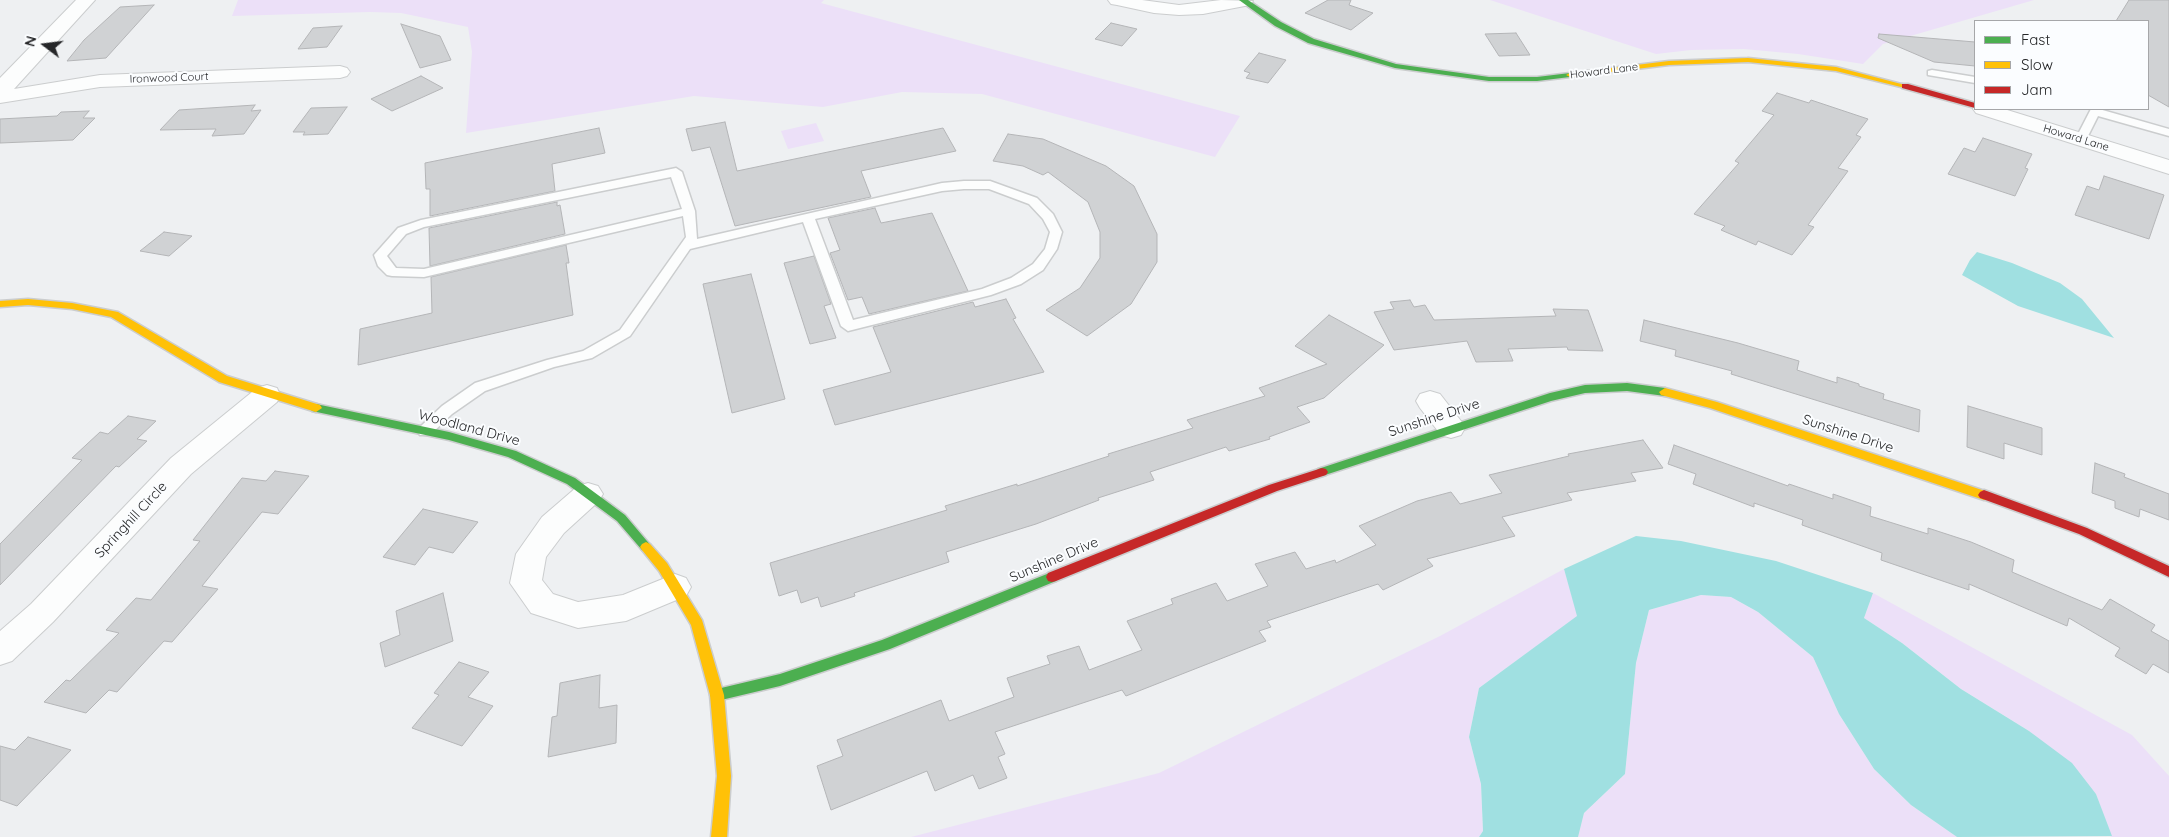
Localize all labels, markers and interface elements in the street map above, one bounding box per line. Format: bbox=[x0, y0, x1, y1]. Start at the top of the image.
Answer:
north arrow bbox=[20, 20, 70, 70]
legend bbox=[1974, 20, 2149, 110]
text: Fast bbox=[2021, 30, 2050, 49]
text: N bbox=[20, 34, 41, 48]
text: Slow bbox=[2021, 55, 2053, 74]
street label: Howard Lane bbox=[1569, 60, 1639, 82]
street label: Ironwood Court bbox=[129, 70, 209, 86]
text: Jam bbox=[2021, 80, 2052, 99]
street label: Howard Lane bbox=[2041, 122, 2111, 154]
street label: Sunshine Drive bbox=[1386, 395, 1482, 441]
street label: Woodland Drive bbox=[416, 406, 522, 450]
street label: Sunshine Drive bbox=[1800, 411, 1896, 457]
street label: Springhill Circle bbox=[91, 478, 171, 562]
street label: Sunshine Drive bbox=[1007, 534, 1101, 586]

